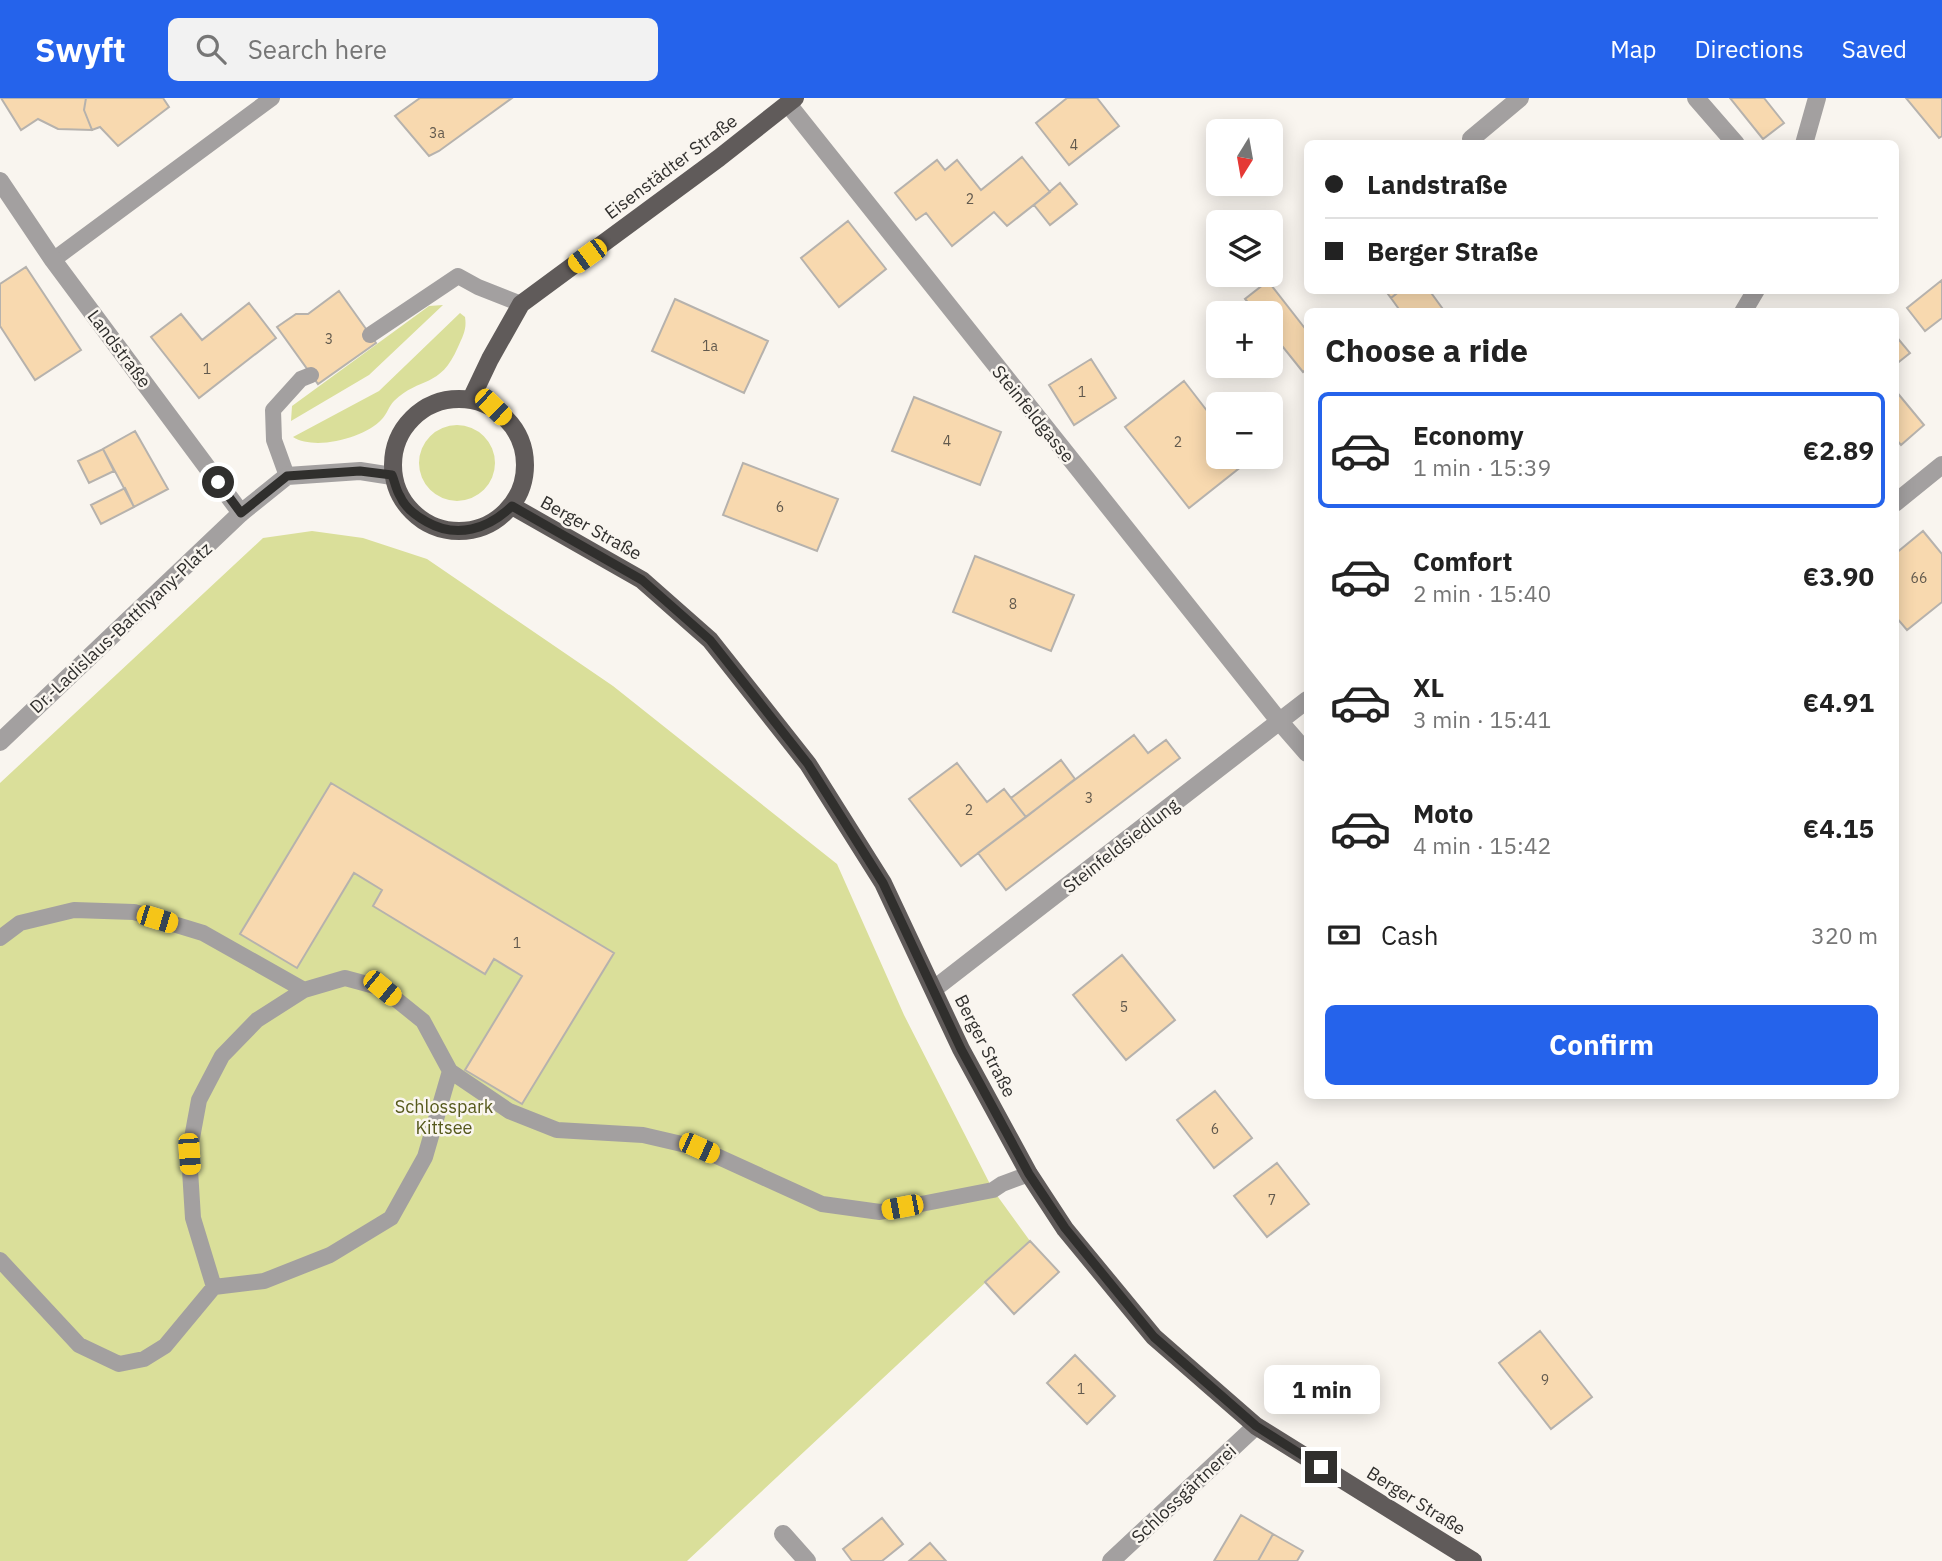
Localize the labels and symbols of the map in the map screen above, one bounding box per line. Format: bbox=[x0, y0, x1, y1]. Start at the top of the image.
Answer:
street label: Eisenstädter Straße bbox=[600, 109, 742, 224]
north arrow bbox=[1206, 119, 1283, 196]
house number: 3a bbox=[429, 124, 445, 142]
house number: 4 bbox=[1070, 136, 1078, 154]
house number: 2 bbox=[966, 190, 974, 208]
car bbox=[564, 235, 611, 277]
street label: Landstraße bbox=[83, 305, 156, 392]
house number: 3 bbox=[325, 330, 333, 348]
house number: 1a bbox=[702, 337, 718, 355]
house number: 1 bbox=[203, 360, 211, 378]
street label: Steinfeldgasse bbox=[987, 360, 1080, 467]
house number: 1 bbox=[1078, 383, 1086, 401]
car bbox=[471, 385, 516, 429]
house number: 4 bbox=[943, 432, 951, 450]
house number: 2 bbox=[1174, 433, 1182, 451]
route start bbox=[202, 466, 234, 498]
street label: Berger Straße bbox=[537, 490, 646, 565]
house number: 6 bbox=[776, 498, 784, 516]
street label: Dr.-Ladislaus-Batthyany-Platz bbox=[25, 537, 216, 718]
house number: 66 bbox=[1911, 569, 1927, 587]
house number: 8 bbox=[1009, 595, 1017, 613]
house number: 3 bbox=[1085, 789, 1093, 807]
street label: Steinfeldsiedlung bbox=[1058, 793, 1184, 898]
house number: 2 bbox=[965, 801, 973, 819]
car bbox=[134, 903, 181, 935]
house number: 1 bbox=[513, 934, 521, 952]
car bbox=[360, 967, 405, 1009]
street label: Berger Straße bbox=[950, 991, 1021, 1101]
house number: 5 bbox=[1120, 998, 1128, 1016]
park label: Schlosspark Kittsee bbox=[395, 1095, 494, 1139]
house number: 6 bbox=[1211, 1120, 1219, 1138]
car bbox=[676, 1130, 723, 1166]
car bbox=[178, 1132, 201, 1176]
house number: 7 bbox=[1268, 1191, 1276, 1209]
car bbox=[880, 1193, 925, 1221]
callout: 1 min bbox=[1263, 1366, 1379, 1414]
house number: 9 bbox=[1541, 1371, 1549, 1389]
house number: 1 bbox=[1077, 1380, 1085, 1398]
street label: Schlossgärtnerei bbox=[1126, 1439, 1241, 1548]
route end bbox=[1305, 1451, 1337, 1483]
street label: Berger Straße bbox=[1363, 1461, 1470, 1540]

